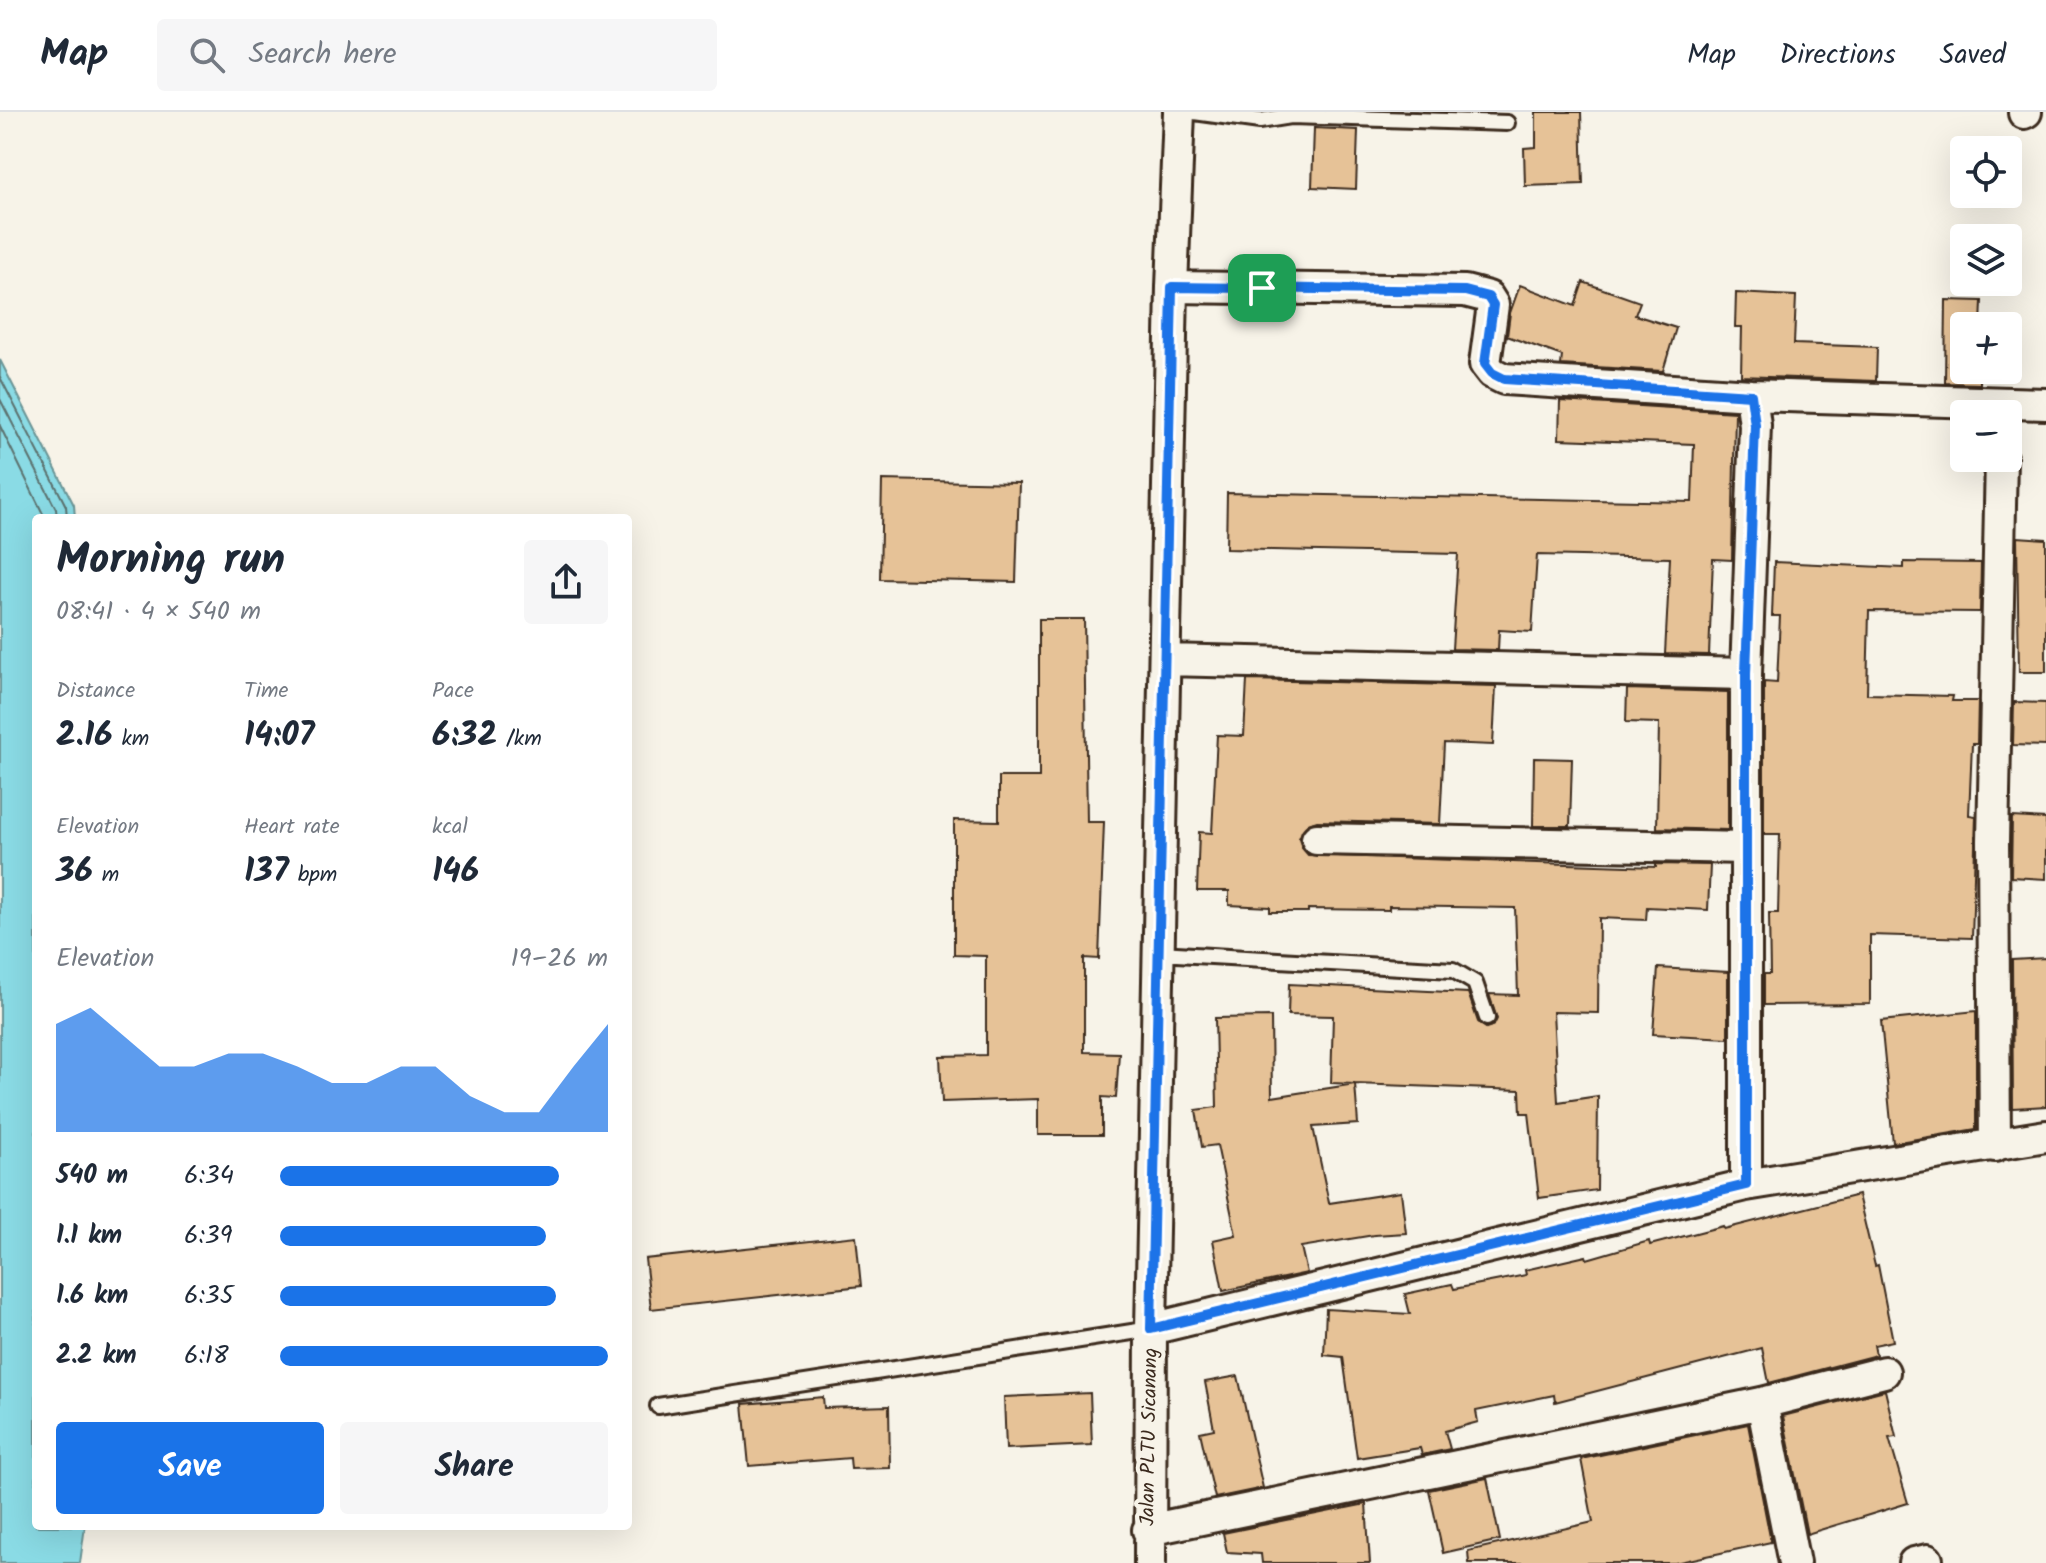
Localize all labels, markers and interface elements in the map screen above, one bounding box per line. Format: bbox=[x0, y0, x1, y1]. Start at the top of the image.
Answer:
search box bbox=[157, 19, 717, 91]
text: Map bbox=[40, 25, 109, 85]
text: Search here bbox=[249, 31, 396, 79]
icon: search bbox=[185, 33, 229, 77]
text: Map bbox=[1687, 33, 1736, 78]
text: Directions bbox=[1780, 33, 1896, 78]
text: Saved bbox=[1940, 33, 2006, 78]
map controls bbox=[1950, 136, 2022, 472]
button: locate bbox=[1950, 136, 2022, 208]
button: layers bbox=[1950, 224, 2022, 296]
pin bbox=[1228, 254, 1296, 322]
icon: arrive bbox=[1240, 266, 1284, 310]
button: + bbox=[1950, 312, 2022, 384]
button: − bbox=[1950, 400, 2022, 472]
text: Morning run bbox=[56, 526, 285, 596]
button: share bbox=[524, 540, 608, 624]
text: 08:41 · 4 × 540 m bbox=[56, 591, 261, 633]
text: Distance bbox=[56, 674, 135, 709]
text: Time bbox=[244, 674, 288, 709]
text: Pace bbox=[432, 674, 474, 709]
text: 2.16 bbox=[56, 709, 113, 763]
text: 14:07 bbox=[244, 709, 315, 763]
text: 6:32 bbox=[432, 709, 497, 763]
text: km bbox=[113, 722, 149, 757]
text: /km bbox=[497, 722, 542, 757]
text: Elevation bbox=[56, 810, 139, 845]
text: Heart rate bbox=[244, 810, 340, 845]
text: kcal bbox=[432, 810, 468, 845]
text: 36 bbox=[56, 845, 93, 899]
text: 137 bbox=[244, 845, 289, 899]
text: 146 bbox=[432, 845, 479, 899]
text: m bbox=[93, 858, 119, 893]
text: bpm bbox=[289, 858, 337, 893]
text: Elevation bbox=[56, 938, 154, 980]
text: 19–26 m bbox=[511, 938, 608, 980]
text: 540 m bbox=[56, 1155, 128, 1197]
text: 6:34 bbox=[184, 1155, 234, 1197]
text: 1.1 km bbox=[56, 1215, 122, 1257]
text: 6:39 bbox=[184, 1215, 232, 1257]
text: 1.6 km bbox=[56, 1275, 128, 1317]
text: 6:35 bbox=[184, 1275, 234, 1317]
text: 2.2 km bbox=[56, 1335, 137, 1377]
text: 6:18 bbox=[184, 1335, 229, 1377]
street label: Jalan PLTU Sicanang bbox=[1132, 1348, 1168, 1526]
button: Save bbox=[56, 1422, 324, 1514]
button: Share bbox=[340, 1422, 608, 1514]

